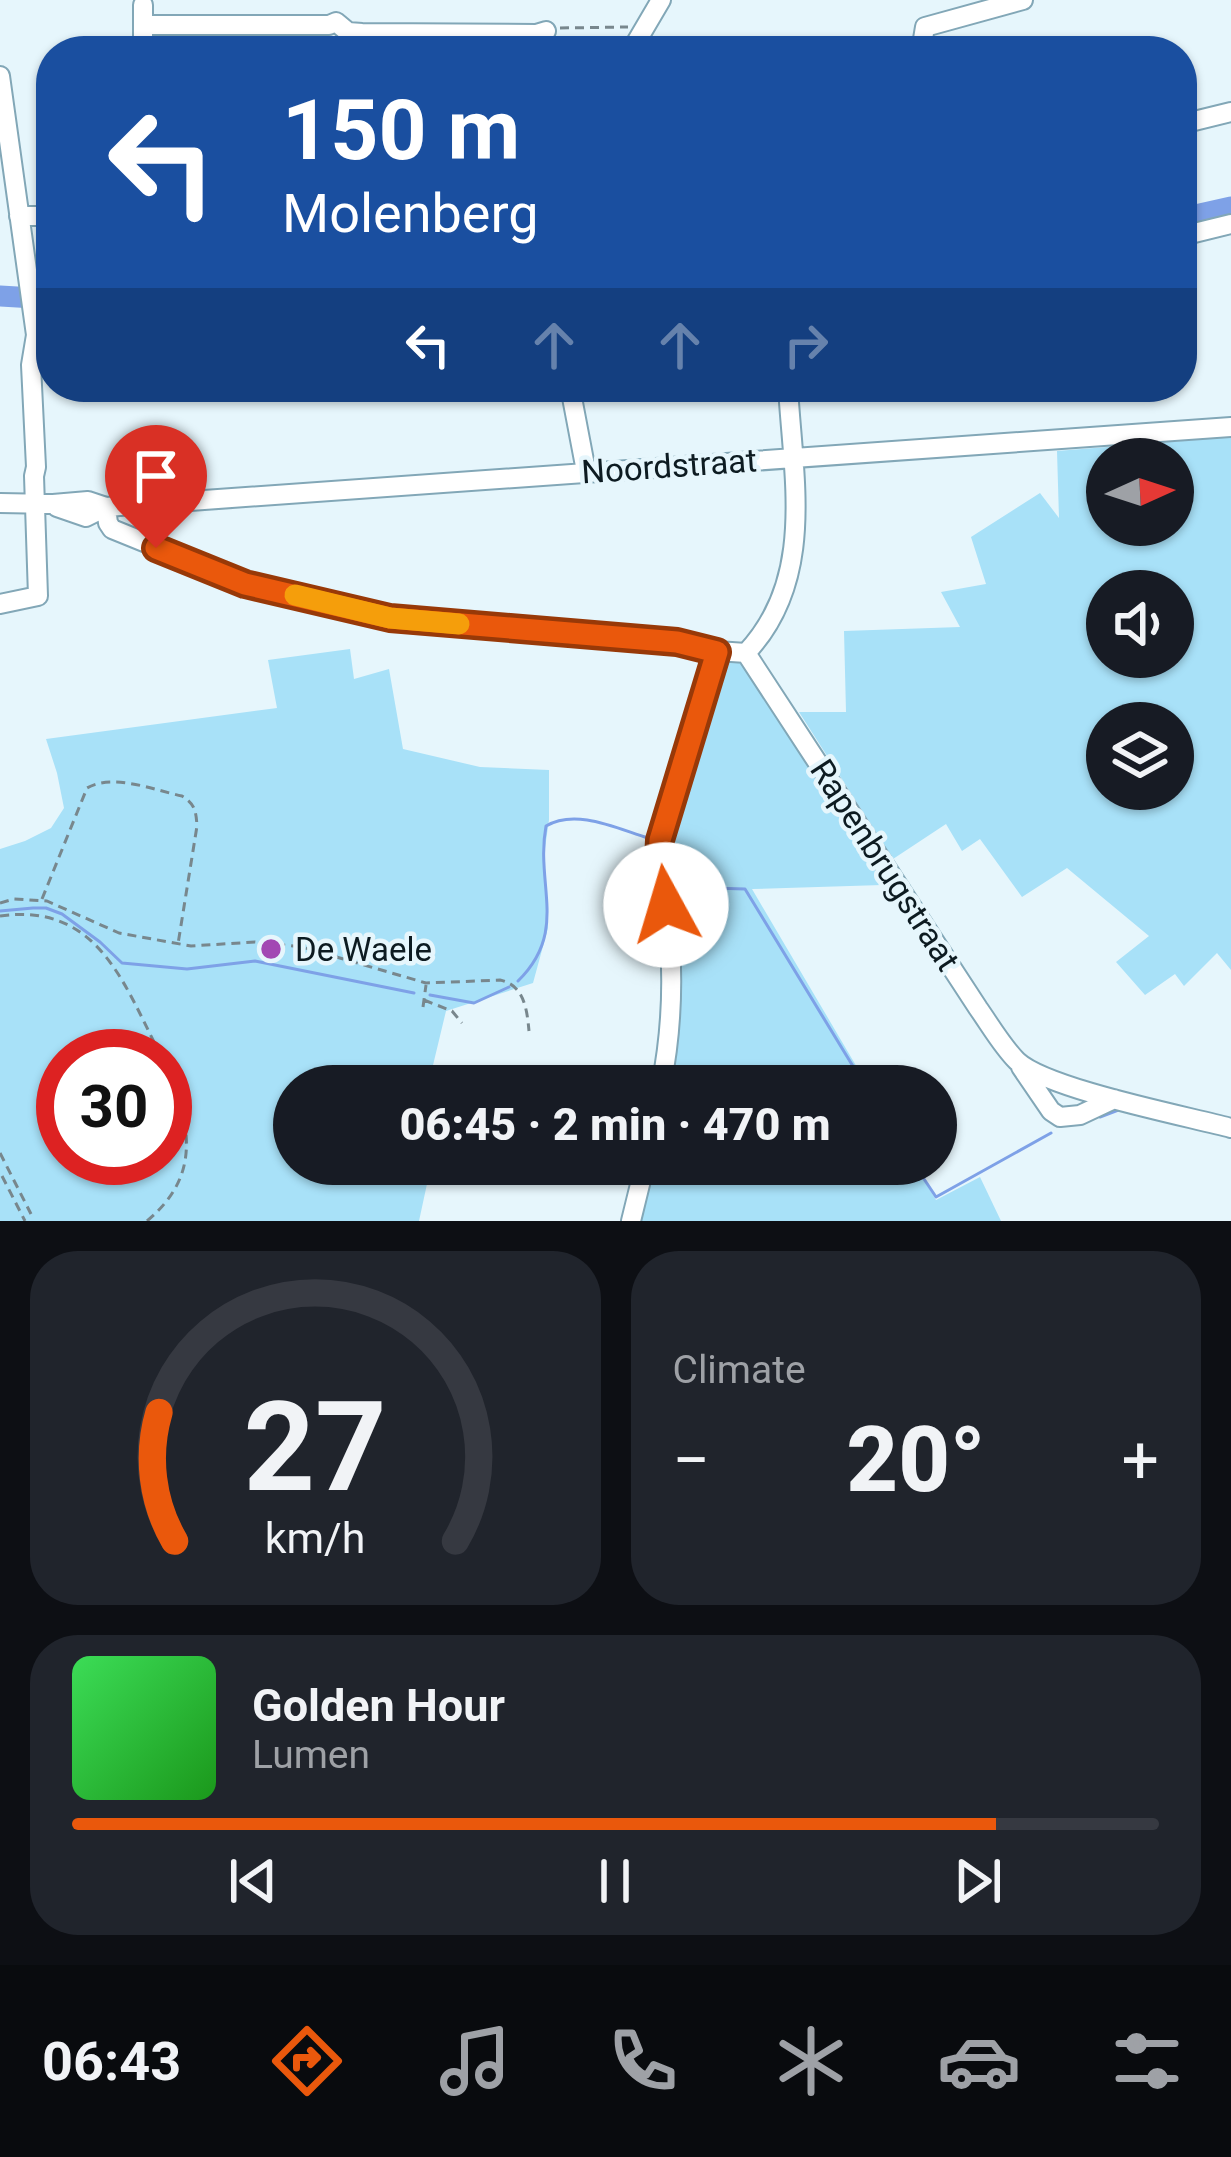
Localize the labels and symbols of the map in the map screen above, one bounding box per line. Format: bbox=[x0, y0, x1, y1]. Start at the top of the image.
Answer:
pin bbox=[105, 425, 207, 548]
north arrow bbox=[1086, 438, 1194, 546]
street label: Noordstraat bbox=[580, 440, 758, 492]
street label: Rapenbrugstraat bbox=[802, 752, 968, 978]
position arrow bbox=[603, 842, 729, 968]
place label: De Waele bbox=[295, 930, 432, 969]
marker: De Waele bbox=[258, 936, 284, 962]
speed limit sign: 30 bbox=[36, 1029, 192, 1185]

